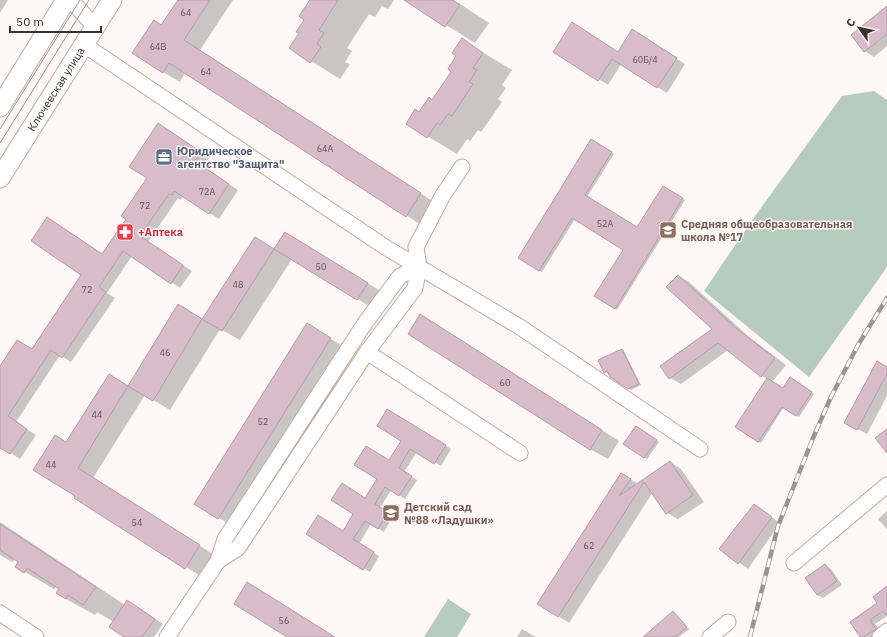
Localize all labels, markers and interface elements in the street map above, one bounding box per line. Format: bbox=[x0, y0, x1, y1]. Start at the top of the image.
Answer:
house number: 64 bbox=[181, 7, 191, 18]
scale bar bbox=[10, 8, 101, 34]
north arrow bbox=[839, 8, 879, 48]
text: 50 m bbox=[16, 14, 44, 29]
text: С bbox=[843, 16, 858, 29]
house number: 64В bbox=[150, 41, 166, 52]
street label: Ключевская улица bbox=[24, 44, 88, 134]
house number: 60Б/4 bbox=[632, 54, 658, 65]
house number: 64 bbox=[201, 66, 211, 77]
house number: 64А bbox=[317, 143, 334, 154]
place label: Юридическое агентство "Защита" bbox=[177, 144, 284, 171]
office icon: Юридическое агентство "Защита" bbox=[154, 147, 174, 167]
house number: 72А bbox=[199, 186, 216, 197]
house number: 72 bbox=[140, 200, 150, 211]
place label: Средняя общеобразовательная школа №17 bbox=[681, 217, 852, 244]
house number: 52А bbox=[597, 218, 614, 229]
school or university icon: Средняя общеобразовательная школа №17 bbox=[658, 220, 678, 240]
pharmacy icon: +Аптека bbox=[115, 222, 135, 242]
place label: +Аптека bbox=[138, 225, 183, 239]
house number: 50 bbox=[316, 261, 326, 272]
house number: 48 bbox=[233, 279, 243, 290]
house number: 72 bbox=[82, 284, 92, 295]
house number: 46 bbox=[160, 347, 170, 358]
house number: 60 bbox=[500, 377, 510, 388]
house number: 44 bbox=[92, 409, 102, 420]
house number: 52 bbox=[258, 416, 268, 427]
house number: 44 bbox=[46, 459, 56, 470]
place label: Детский сад №88 «Ладушки» bbox=[404, 500, 494, 527]
school or university icon: Детский сад №88 «Ладушки» bbox=[381, 503, 401, 523]
house number: 54 bbox=[132, 517, 142, 528]
house number: 62 bbox=[584, 540, 594, 551]
house number: 56 bbox=[279, 615, 289, 626]

